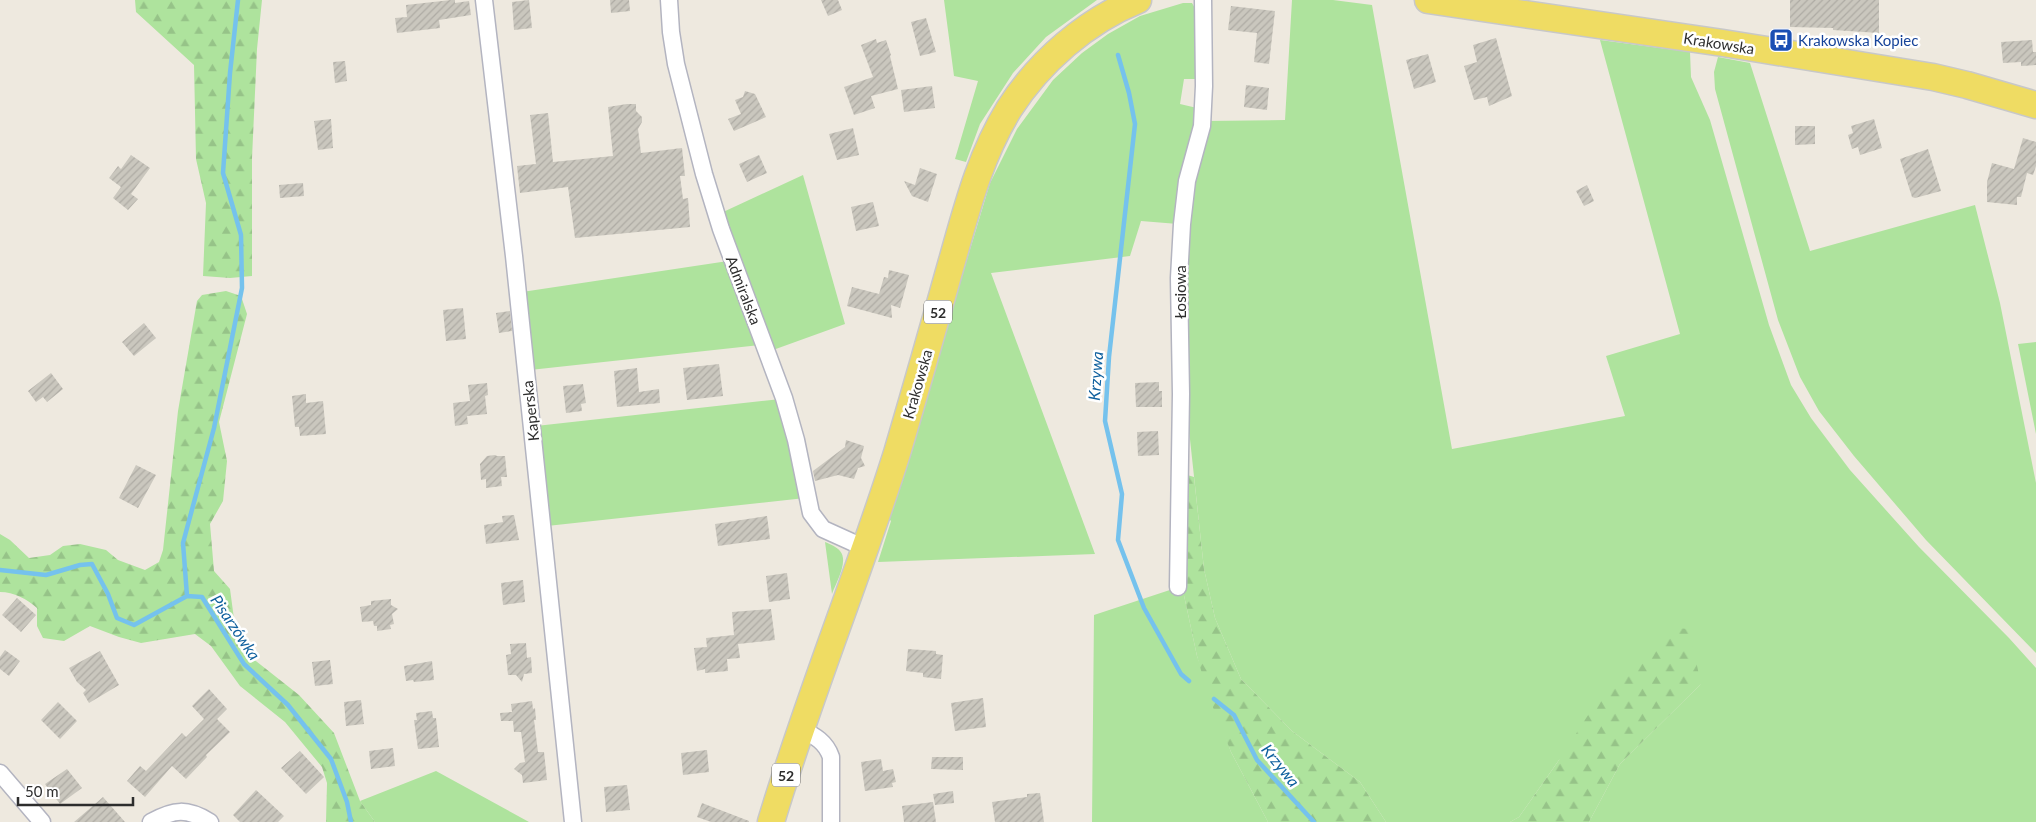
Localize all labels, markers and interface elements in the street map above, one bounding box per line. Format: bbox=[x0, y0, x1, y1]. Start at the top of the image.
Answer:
bus stop icon: Krakowska Kopiec bbox=[1768, 27, 1794, 53]
street label: Krakowska bbox=[1682, 29, 1756, 57]
place label: Krakowska Kopiec bbox=[1798, 31, 1918, 49]
street label: Admiralska bbox=[723, 253, 765, 327]
street label: Łosiowa bbox=[1171, 265, 1189, 319]
road number: 52 bbox=[924, 300, 952, 324]
street label: Krakowska bbox=[898, 347, 936, 421]
water label: Krzywa bbox=[1084, 351, 1106, 401]
street label: Kaperska bbox=[518, 380, 542, 442]
water label: Pisarzówka bbox=[207, 591, 265, 663]
water label: Krzywa bbox=[1258, 740, 1304, 790]
road number: 52 bbox=[772, 764, 800, 786]
scale bar bbox=[18, 774, 132, 806]
text: 50 m bbox=[25, 782, 59, 800]

